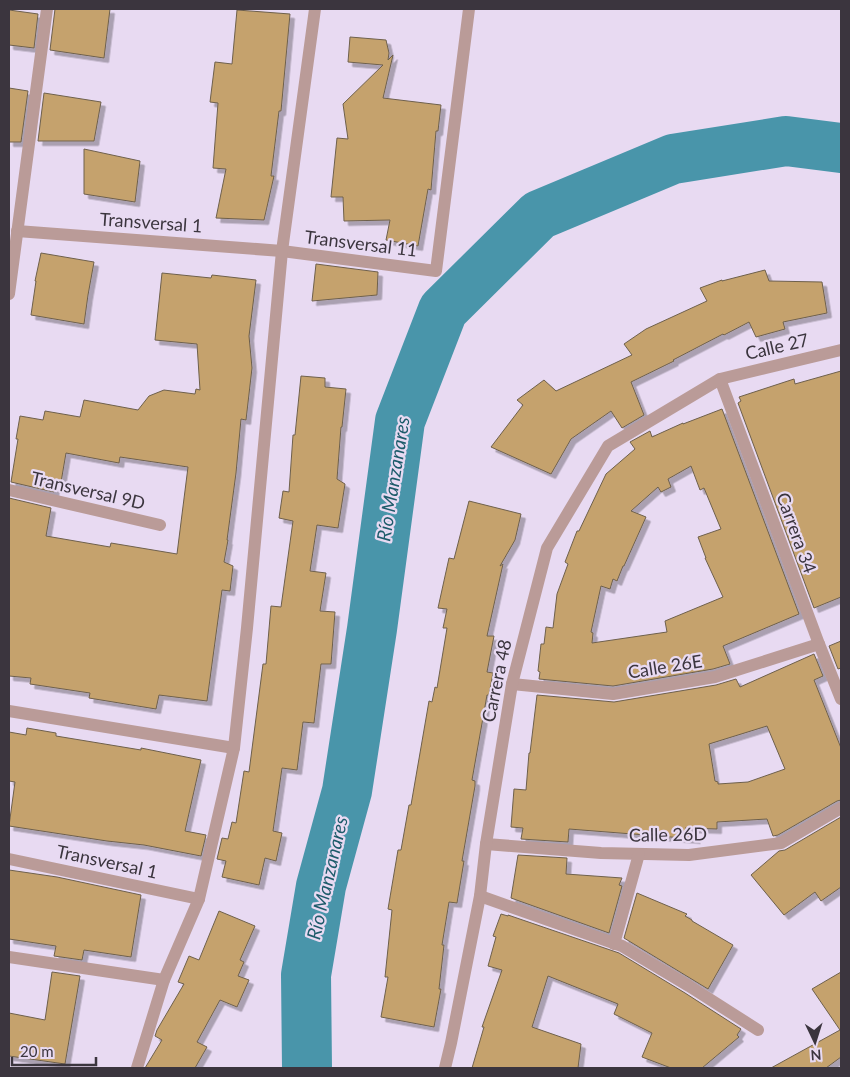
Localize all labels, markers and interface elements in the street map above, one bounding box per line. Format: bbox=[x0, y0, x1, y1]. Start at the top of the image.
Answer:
street label: Transversal 1 bbox=[99, 207, 203, 237]
street label: Transversal 11 bbox=[304, 225, 419, 261]
street label: Calle 27 bbox=[743, 328, 811, 364]
water label: Río Manzanares bbox=[371, 415, 414, 543]
street label: Transversal 9D bbox=[29, 466, 147, 514]
street label: Carrera 34 bbox=[772, 489, 822, 576]
street label: Carrera 48 bbox=[477, 637, 516, 724]
street label: Calle 26E bbox=[626, 649, 704, 683]
water label: Río Manzanares bbox=[301, 814, 352, 942]
street label: Calle 26D bbox=[629, 822, 707, 846]
street label: Transversal 1 bbox=[55, 840, 160, 882]
north arrow bbox=[790, 1017, 840, 1067]
scale bar bbox=[12, 1034, 96, 1066]
text: 20 m bbox=[20, 1042, 54, 1060]
text: N bbox=[810, 1047, 822, 1064]

